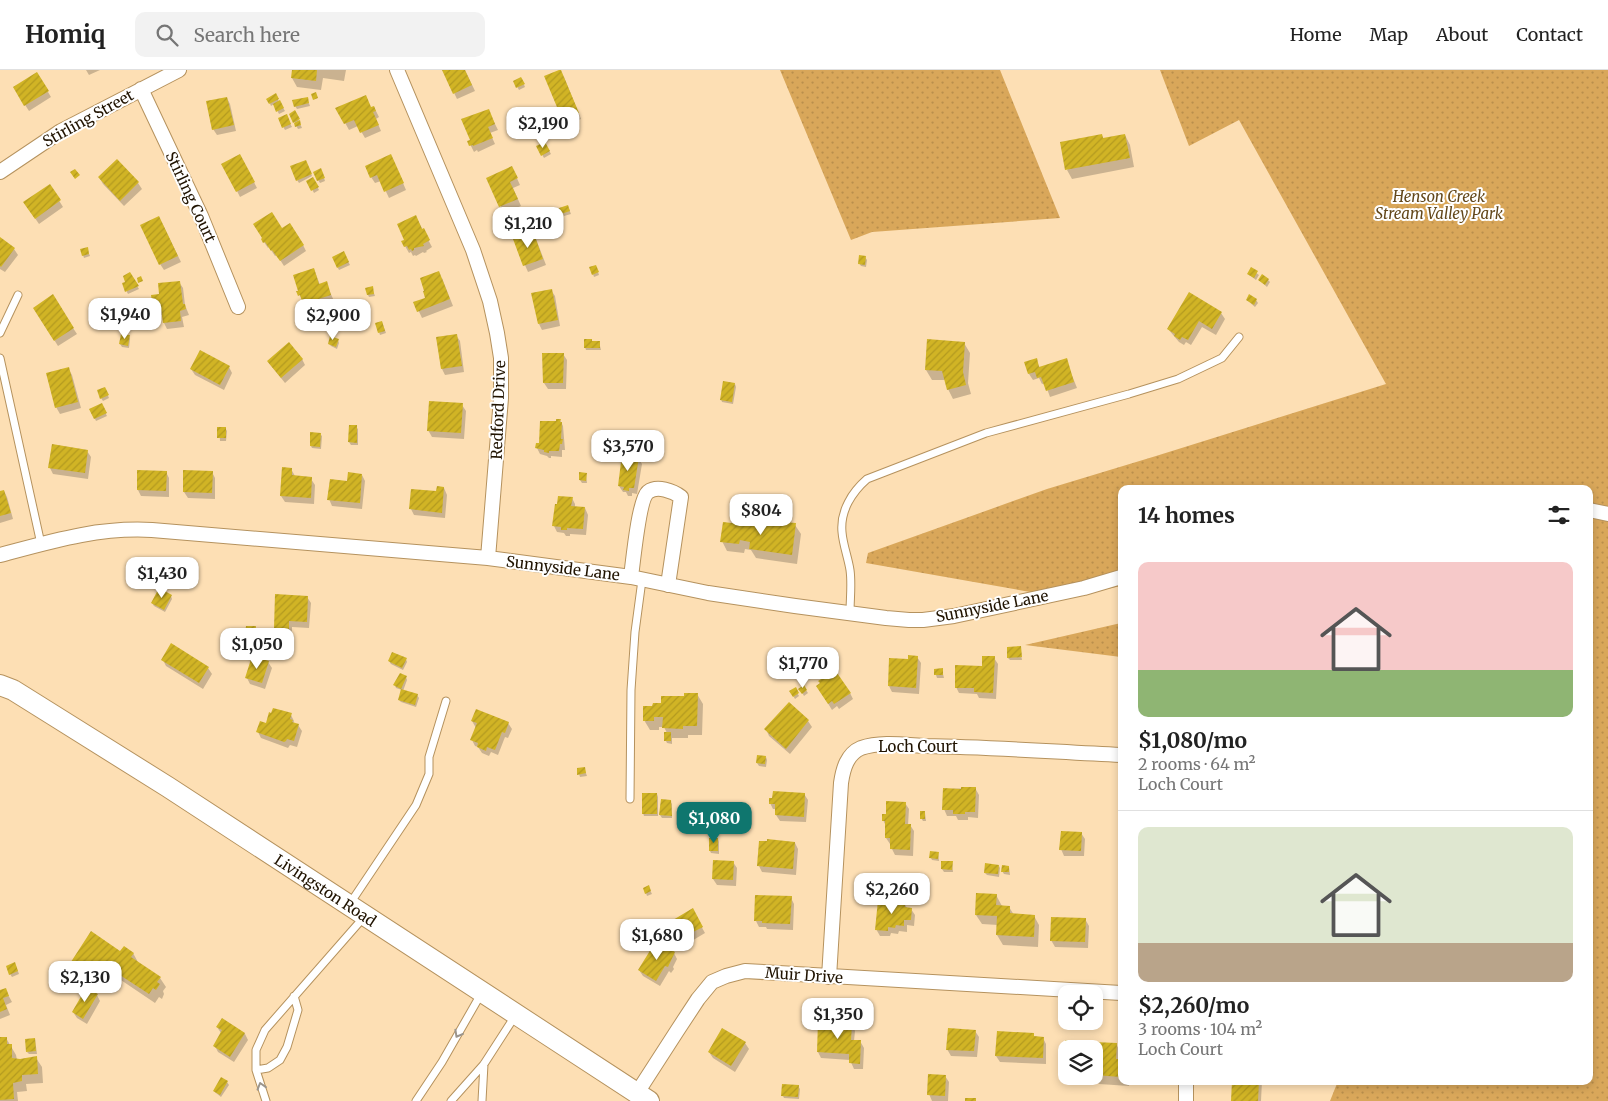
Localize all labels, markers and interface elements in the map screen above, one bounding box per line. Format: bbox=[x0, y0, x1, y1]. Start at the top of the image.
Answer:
search box bbox=[135, 12, 485, 57]
text: Homiq bbox=[25, 19, 105, 50]
icon: search bbox=[153, 21, 181, 49]
text: Search here bbox=[193, 23, 300, 47]
text: Home bbox=[1290, 23, 1342, 46]
text: Map bbox=[1370, 23, 1408, 46]
text: About bbox=[1436, 23, 1488, 46]
text: Contact bbox=[1516, 23, 1583, 46]
street label: Stirling Street bbox=[39, 85, 137, 151]
pin: $2,190 bbox=[502, 106, 584, 149]
text: $2,190 bbox=[517, 113, 569, 133]
street label: Stirling Court bbox=[162, 148, 220, 246]
park label: Henson Creek Stream Valley Park bbox=[1375, 187, 1504, 223]
pin: $1,210 bbox=[487, 206, 569, 249]
text: $1,210 bbox=[504, 213, 552, 233]
pin: $1,940 bbox=[84, 298, 166, 340]
pin: $2,900 bbox=[292, 298, 374, 341]
text: $1,940 bbox=[99, 304, 151, 324]
text: $2,900 bbox=[306, 305, 360, 325]
street label: Redford Drive bbox=[487, 360, 509, 460]
pin: $3,570 bbox=[587, 430, 669, 472]
text: $3,570 bbox=[602, 436, 654, 456]
pin: $804 bbox=[731, 494, 791, 536]
text: $804 bbox=[741, 500, 781, 520]
icon: filters bbox=[1545, 501, 1573, 529]
text: 14 homes bbox=[1138, 502, 1235, 529]
street label: Sunnyside Lane bbox=[505, 552, 621, 584]
pin: $1,430 bbox=[121, 556, 203, 599]
text: $1,430 bbox=[137, 563, 187, 583]
street label: Sunnyside Lane bbox=[934, 586, 1050, 626]
icon: home bbox=[1311, 594, 1401, 684]
pin: $1,050 bbox=[216, 628, 298, 670]
text: $1,050 bbox=[231, 634, 283, 654]
pin: $1,770 bbox=[762, 646, 844, 689]
text: $1,770 bbox=[778, 653, 828, 673]
text: $1,080/mo bbox=[1138, 727, 1247, 754]
street label: Loch Court bbox=[878, 737, 958, 756]
text: 2 rooms · 64 m² bbox=[1138, 754, 1256, 774]
text: Loch Court bbox=[1138, 774, 1223, 794]
pin: $1,080 bbox=[673, 802, 755, 844]
text: $1,080 bbox=[688, 808, 740, 828]
street label: Livingston Road bbox=[271, 850, 380, 930]
icon: home bbox=[1311, 860, 1401, 950]
pin: $2,260 bbox=[851, 872, 933, 915]
text: $2,260 bbox=[865, 879, 919, 899]
pin: $1,680 bbox=[616, 918, 698, 961]
text: $1,680 bbox=[631, 925, 683, 945]
pin: $2,130 bbox=[44, 960, 126, 1003]
street label: Muir Drive bbox=[764, 963, 844, 987]
text: $2,130 bbox=[60, 967, 110, 987]
map controls bbox=[1058, 985, 1103, 1085]
button: locate bbox=[1058, 985, 1103, 1030]
text: $2,260/mo bbox=[1138, 992, 1249, 1019]
pin: $1,350 bbox=[797, 998, 879, 1040]
text: $1,350 bbox=[813, 1004, 863, 1024]
text: 3 rooms · 104 m² bbox=[1138, 1019, 1262, 1039]
one-way arrow bbox=[455, 1029, 465, 1038]
text: Loch Court bbox=[1138, 1039, 1223, 1059]
button: layers bbox=[1058, 1040, 1103, 1085]
one-way arrow bbox=[257, 1082, 267, 1090]

